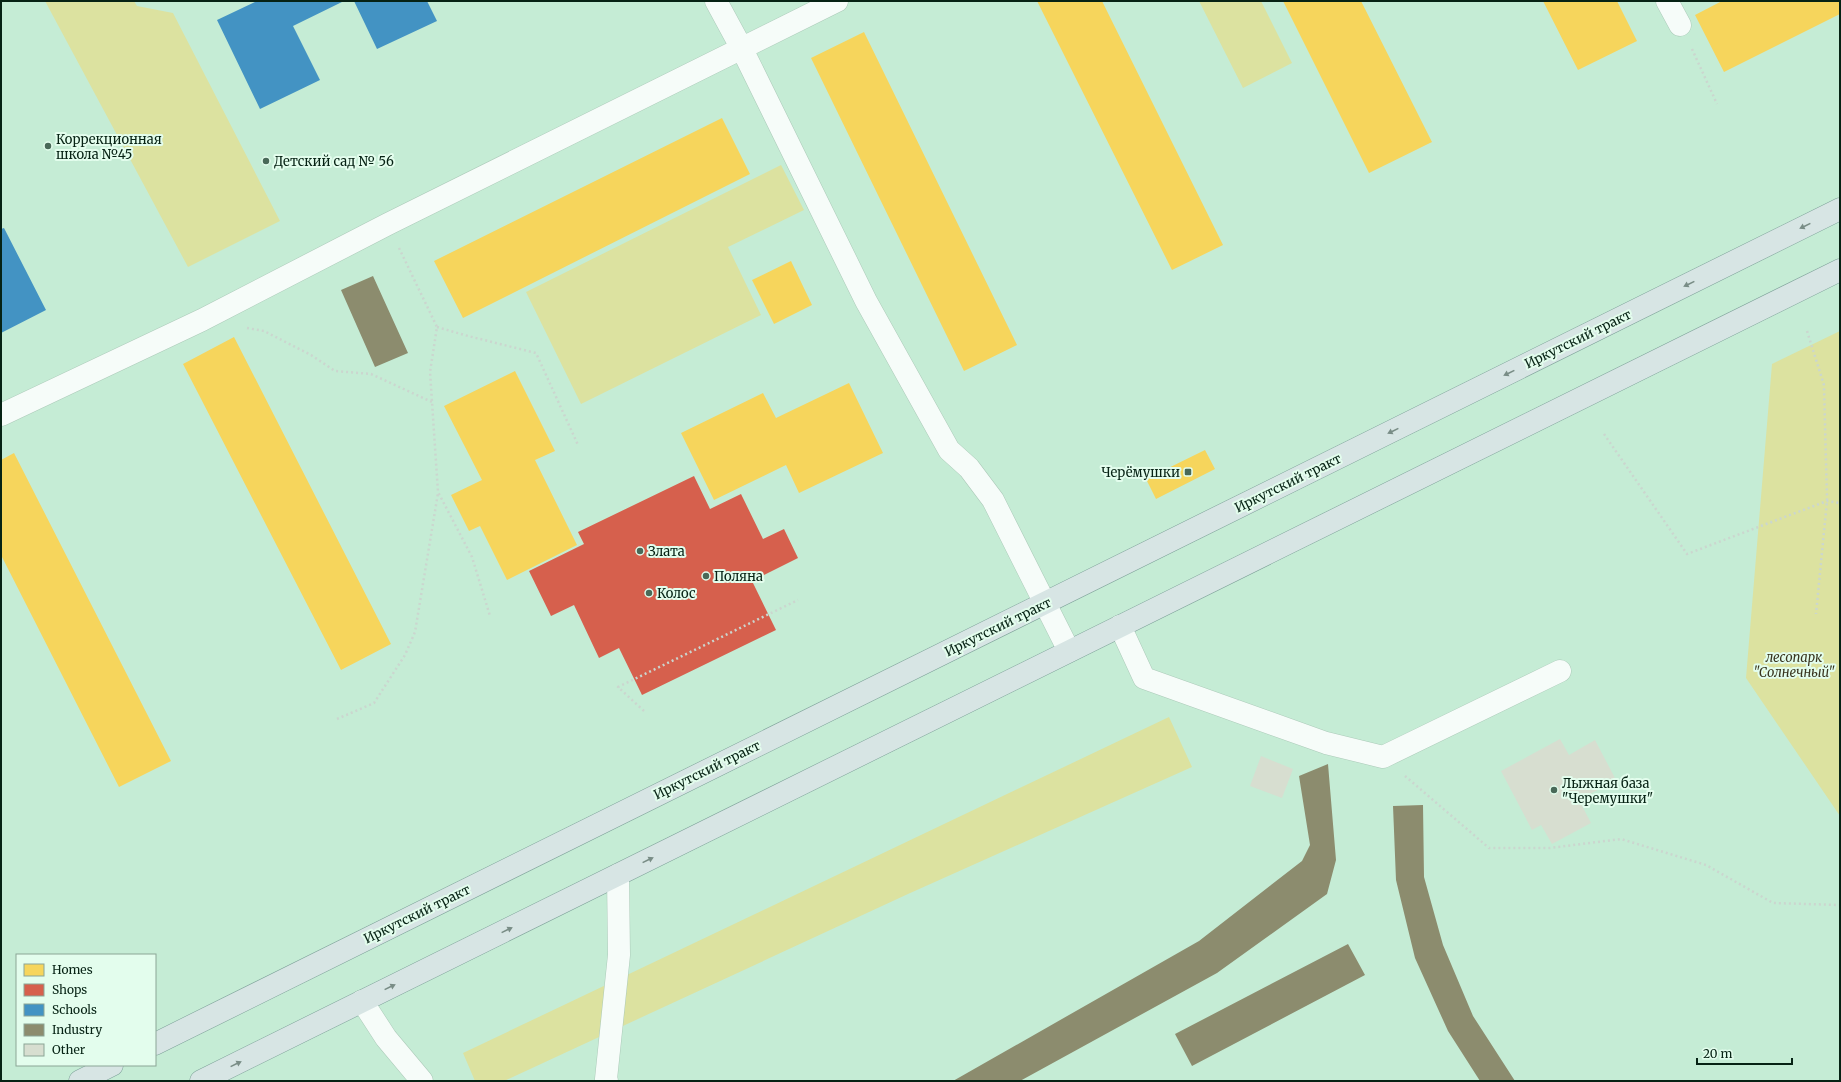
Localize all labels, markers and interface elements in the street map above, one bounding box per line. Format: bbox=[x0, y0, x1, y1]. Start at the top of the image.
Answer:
place label: Коррекционная школа №45 bbox=[56, 131, 162, 163]
marker: Коррекционная школа №45 bbox=[43, 141, 53, 151]
place label: Детский сад № 56 bbox=[274, 153, 394, 170]
marker: Детский сад № 56 bbox=[261, 156, 271, 166]
one-way arrow bbox=[1799, 223, 1811, 229]
one-way arrow bbox=[1683, 281, 1694, 287]
street label: Иркутский тракт bbox=[1522, 306, 1634, 372]
one-way arrow bbox=[1504, 370, 1515, 376]
one-way arrow bbox=[1387, 427, 1399, 434]
street label: Иркутский тракт bbox=[1232, 450, 1344, 516]
place label: Черёмушки bbox=[1102, 464, 1180, 481]
marker: Черёмушки bbox=[1183, 467, 1193, 477]
place label: Злата bbox=[648, 543, 685, 560]
marker: Злата bbox=[635, 546, 645, 556]
place label: Поляна bbox=[714, 568, 763, 585]
marker: Поляна bbox=[701, 571, 711, 581]
place label: Колос bbox=[657, 585, 696, 602]
marker: Колос bbox=[644, 588, 654, 598]
street label: Иркутский тракт bbox=[942, 594, 1054, 660]
park label: лесопарк "Солнечный" bbox=[1753, 649, 1835, 681]
street label: Иркутский тракт bbox=[651, 737, 763, 803]
place label: Лыжная база "Черемушки" bbox=[1562, 775, 1653, 807]
marker: Лыжная база "Черемушки" bbox=[1549, 785, 1559, 795]
one-way arrow bbox=[643, 857, 654, 863]
street label: Иркутский тракт bbox=[361, 881, 473, 947]
one-way arrow bbox=[501, 927, 512, 933]
legend bbox=[16, 954, 156, 1066]
text: Homes bbox=[52, 962, 93, 977]
text: Shops bbox=[52, 982, 87, 997]
one-way arrow bbox=[385, 984, 396, 991]
text: Schools bbox=[52, 1002, 97, 1017]
text: Industry bbox=[52, 1022, 102, 1037]
scale bar bbox=[1697, 1040, 1792, 1066]
text: Other bbox=[52, 1042, 86, 1057]
text: 20 m bbox=[1703, 1046, 1732, 1061]
one-way arrow bbox=[230, 1061, 242, 1067]

